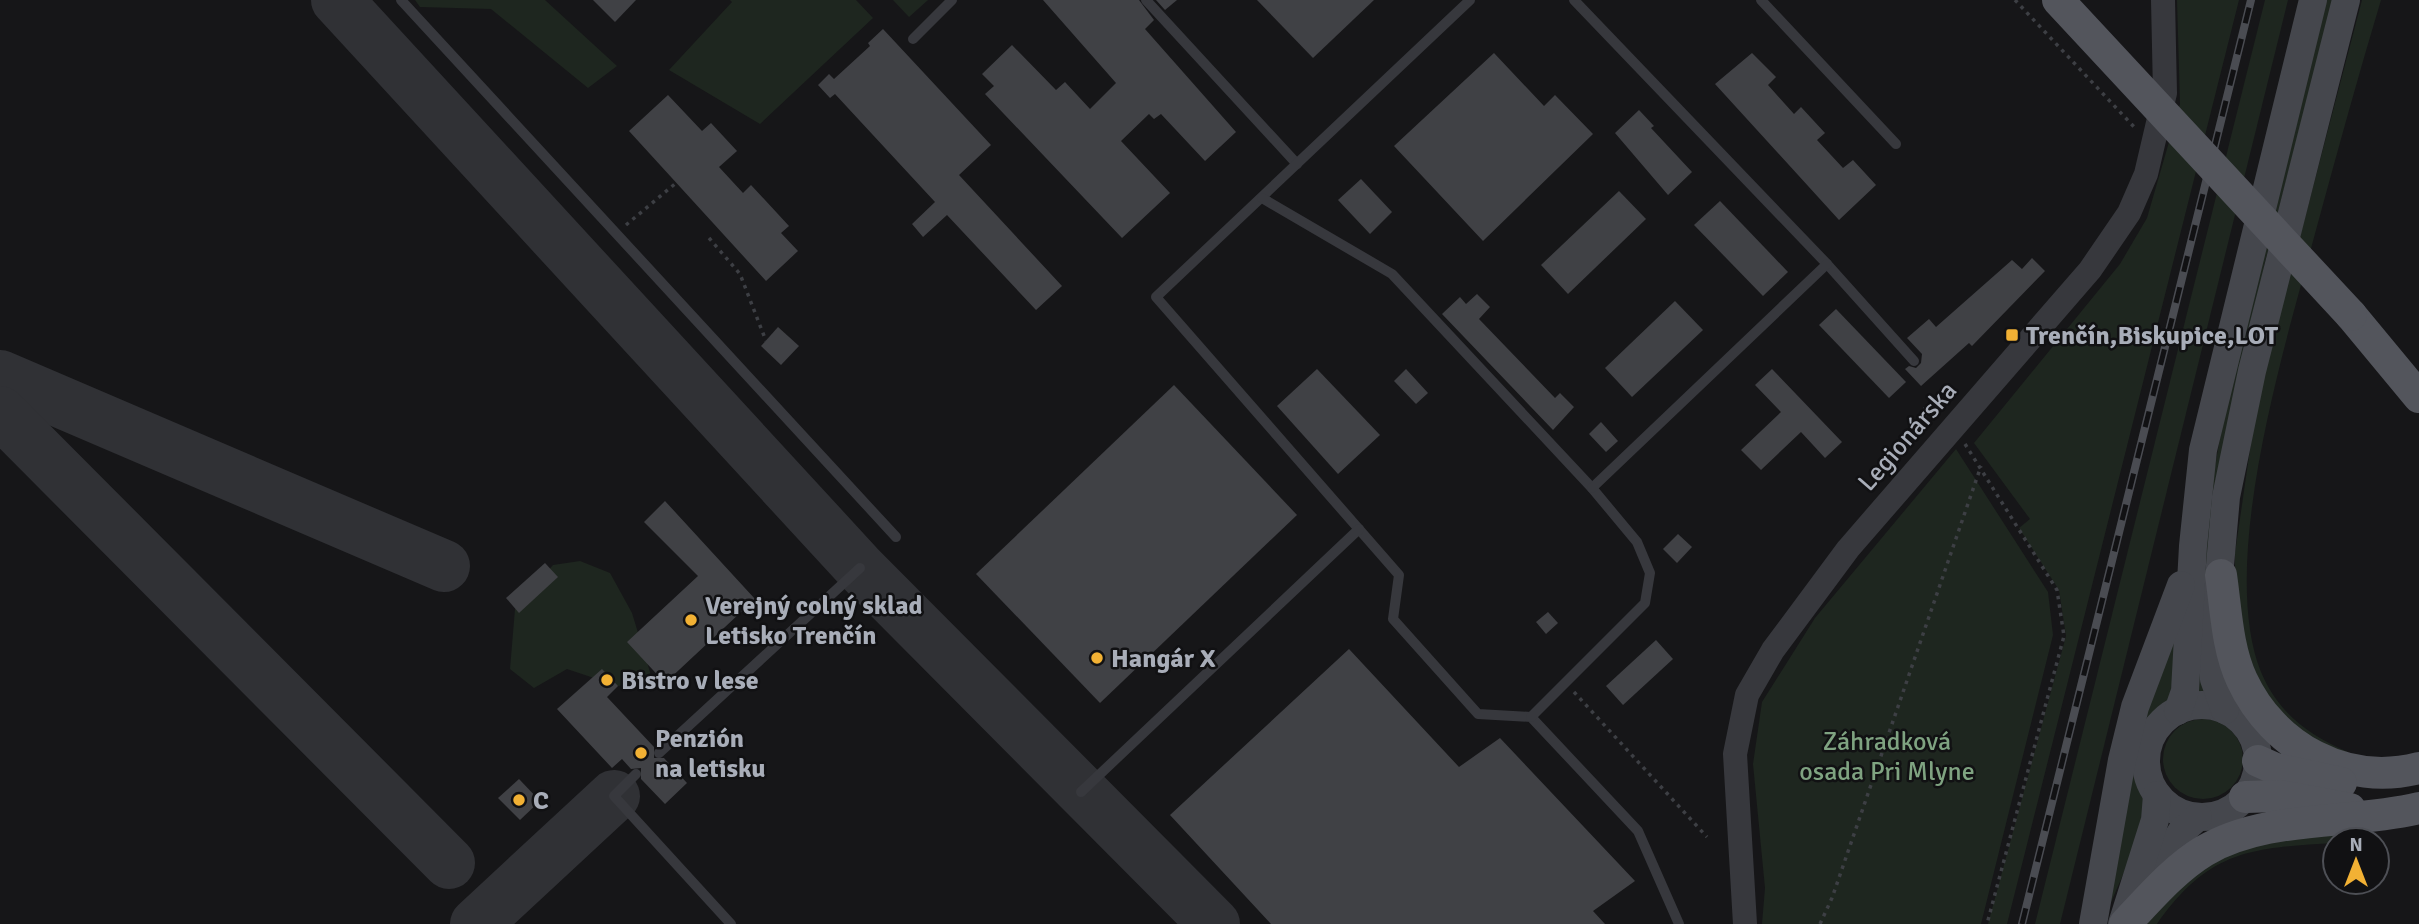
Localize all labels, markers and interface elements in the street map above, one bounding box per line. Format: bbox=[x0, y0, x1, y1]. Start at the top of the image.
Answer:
place label: Trenčín,Biskupice,LOT bbox=[2026, 320, 2279, 352]
marker: Trenčín,Biskupice,LOT bbox=[2004, 327, 2020, 343]
street label: Legionárska bbox=[1852, 375, 1964, 498]
place label: Verejný colný sklad Letisko Trenčín bbox=[705, 590, 923, 652]
marker: Verejný colný sklad Letisko Trenčín bbox=[683, 612, 699, 628]
place label: Hangár X bbox=[1111, 643, 1216, 675]
marker: Hangár X bbox=[1089, 650, 1105, 666]
place label: Bistro v lese bbox=[621, 665, 759, 697]
marker: Bistro v lese bbox=[599, 672, 615, 688]
place label: Penzión na letisku bbox=[655, 723, 766, 785]
park label: Záhradková osada Pri Mlyne bbox=[1799, 726, 1975, 788]
marker: Penzión na letisku bbox=[633, 745, 649, 761]
place label: C bbox=[533, 785, 549, 817]
marker: C bbox=[511, 792, 527, 808]
north arrow bbox=[2321, 826, 2391, 896]
text: N bbox=[2349, 833, 2363, 857]

